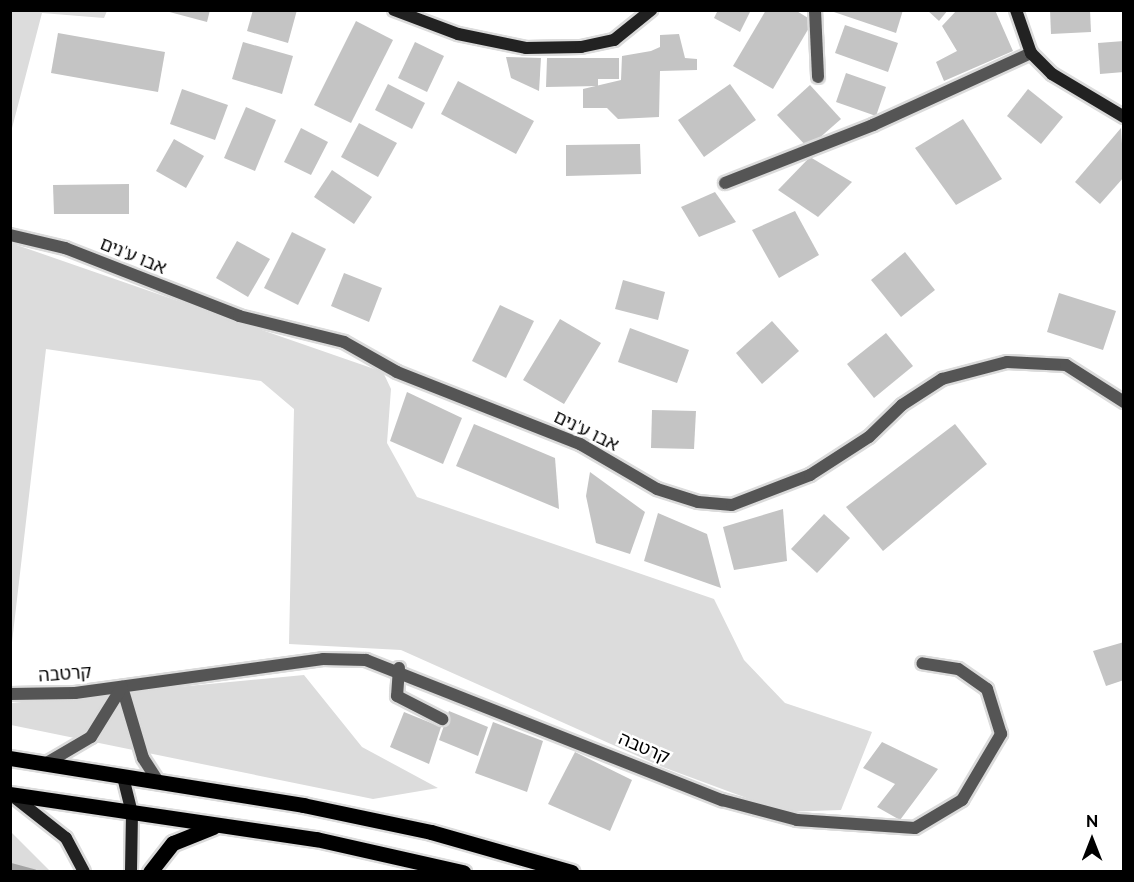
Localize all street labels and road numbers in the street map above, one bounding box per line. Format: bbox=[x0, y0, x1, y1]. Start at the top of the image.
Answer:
street label: אבו ע'נים bbox=[97, 233, 169, 279]
street label: אבו ע'נים bbox=[550, 406, 622, 456]
street label: קרטבה bbox=[38, 661, 92, 687]
street label: קרטבה bbox=[615, 728, 673, 768]

